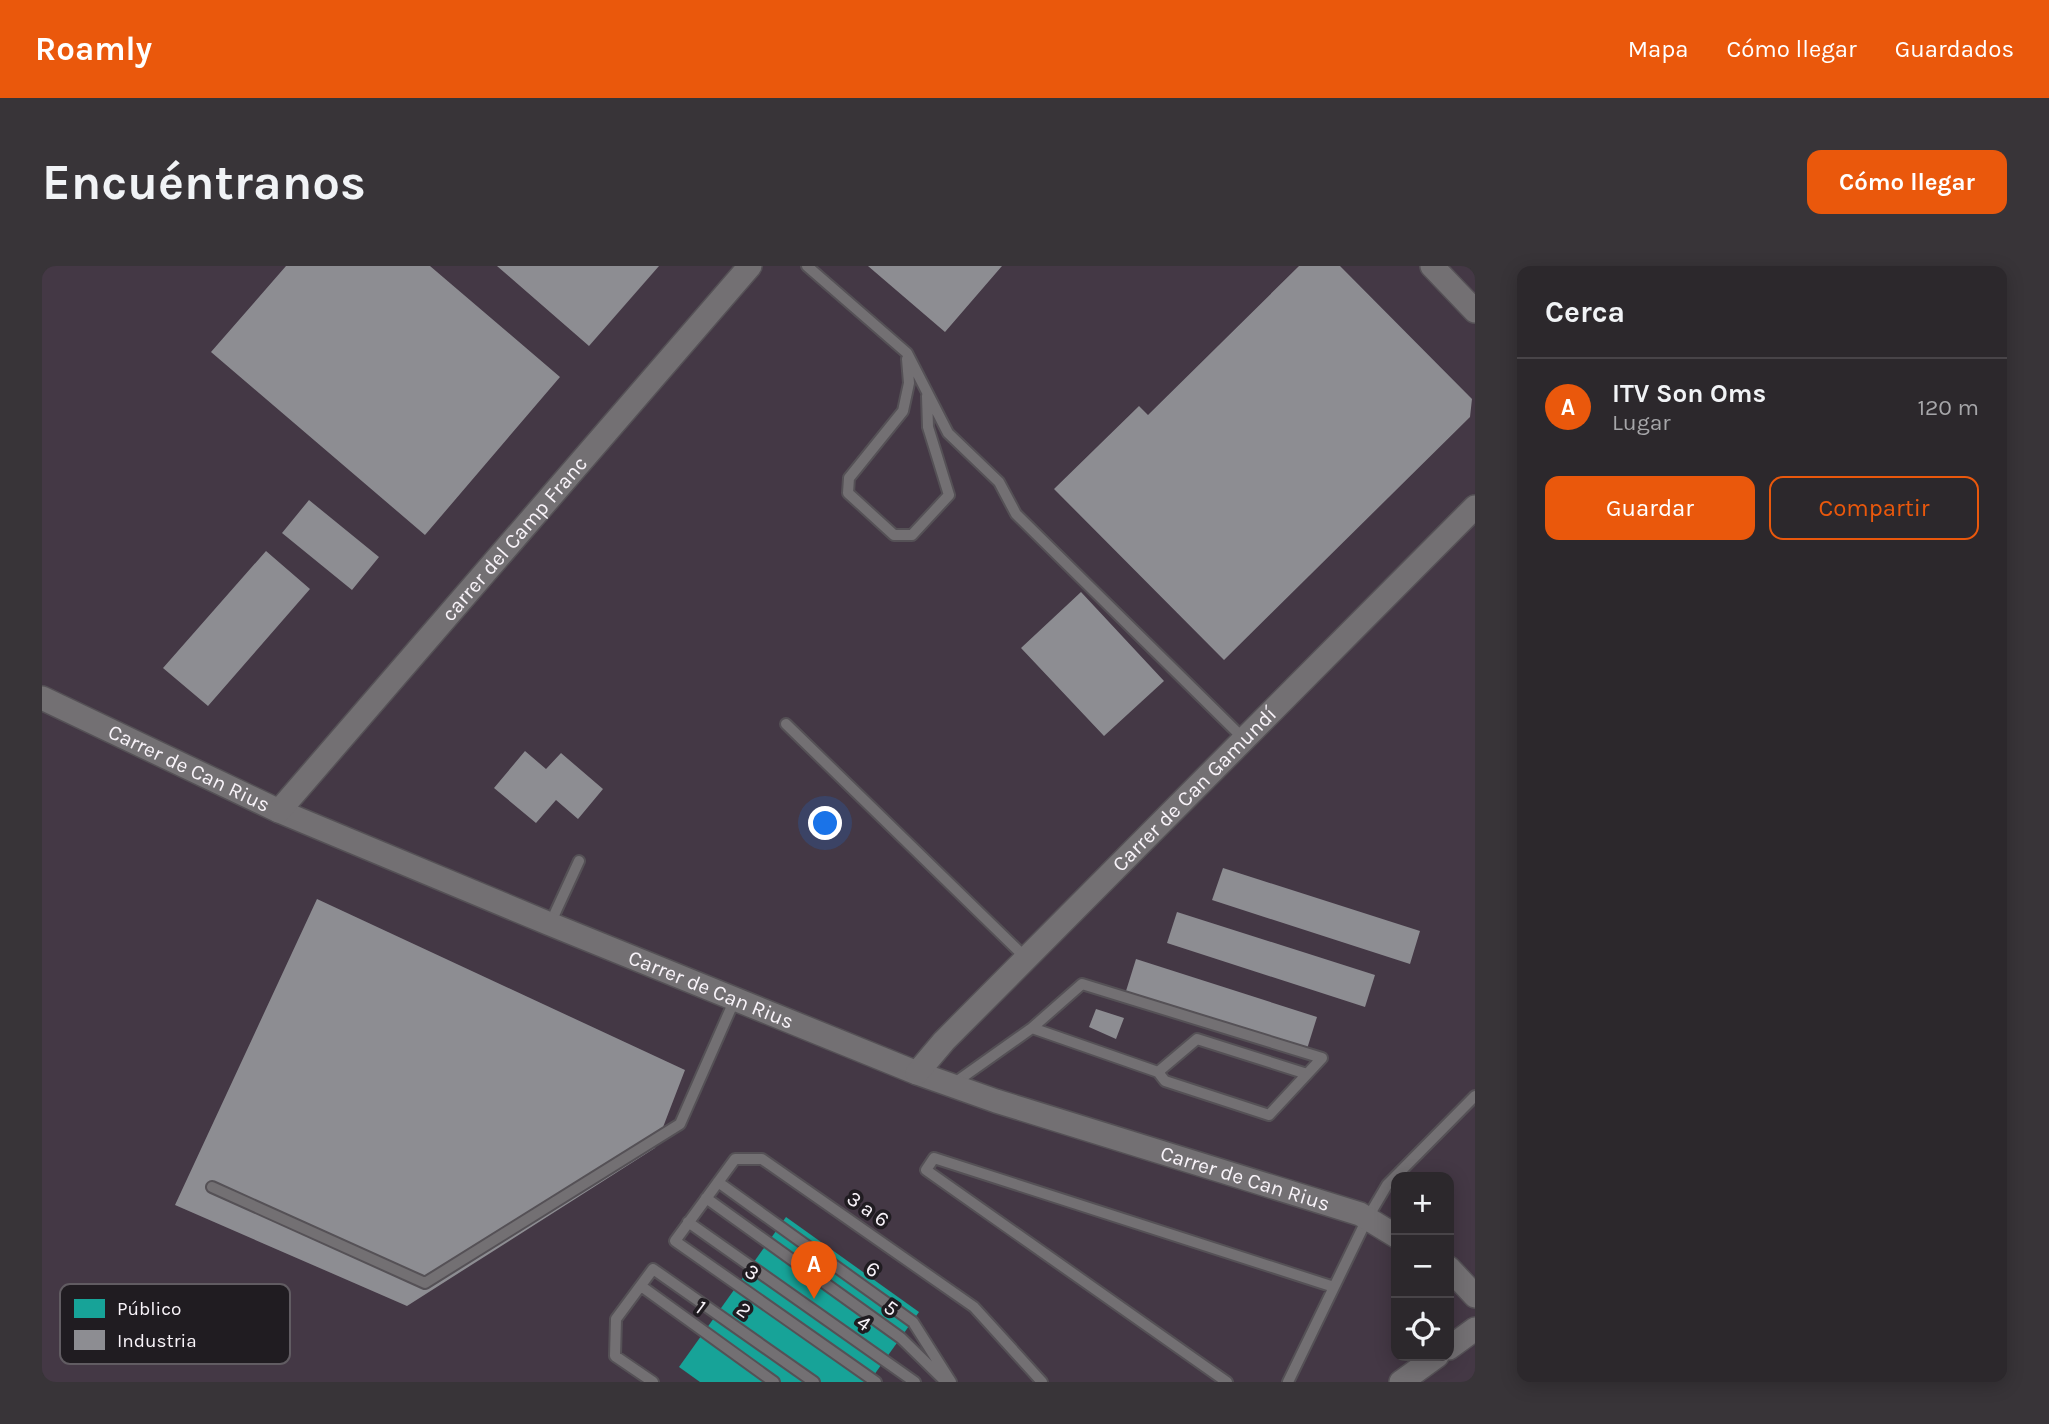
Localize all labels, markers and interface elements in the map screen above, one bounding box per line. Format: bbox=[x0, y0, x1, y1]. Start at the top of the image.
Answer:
text: Roamly bbox=[35, 30, 152, 68]
text: Mapa bbox=[1628, 35, 1688, 63]
text: Cómo llegar bbox=[1726, 35, 1857, 63]
text: Guardados bbox=[1895, 35, 2014, 63]
button: Cómo llegar bbox=[1807, 150, 2007, 214]
text: Encuéntranos bbox=[42, 154, 366, 211]
text: Cerca bbox=[1545, 294, 1625, 330]
text: ITV Son Oms bbox=[1612, 378, 1766, 409]
text: A bbox=[1561, 394, 1575, 421]
text: 120 m bbox=[1917, 394, 1979, 421]
text: Lugar bbox=[1612, 409, 1671, 436]
street label: carrer del Camp Franc bbox=[437, 451, 592, 626]
button: Guardar bbox=[1545, 476, 1755, 540]
button: Compartir bbox=[1769, 476, 1979, 540]
street label: Carrer de Can Gamundí bbox=[1108, 701, 1282, 876]
street label: Carrer de Can Rius bbox=[104, 719, 274, 817]
your location bbox=[808, 806, 842, 840]
street label: Carrer de Can Rius bbox=[625, 945, 797, 1034]
street label: Carrer de Can Rius bbox=[1157, 1141, 1333, 1216]
map controls bbox=[1391, 1172, 1454, 1361]
button: + bbox=[1391, 1172, 1454, 1235]
street label: 3 a 6 bbox=[842, 1186, 894, 1232]
button: − bbox=[1391, 1235, 1454, 1298]
pin: A bbox=[791, 1241, 837, 1299]
street label: 6 bbox=[861, 1256, 885, 1282]
street label: 3 bbox=[740, 1259, 764, 1285]
legend bbox=[60, 1284, 290, 1364]
street label: 1 bbox=[691, 1295, 711, 1319]
street label: 5 bbox=[879, 1295, 903, 1321]
street label: 2 bbox=[732, 1297, 756, 1323]
text: Público bbox=[117, 1298, 181, 1320]
button: locate bbox=[1391, 1298, 1454, 1361]
street label: 4 bbox=[852, 1310, 876, 1336]
text: Industria bbox=[117, 1330, 197, 1352]

